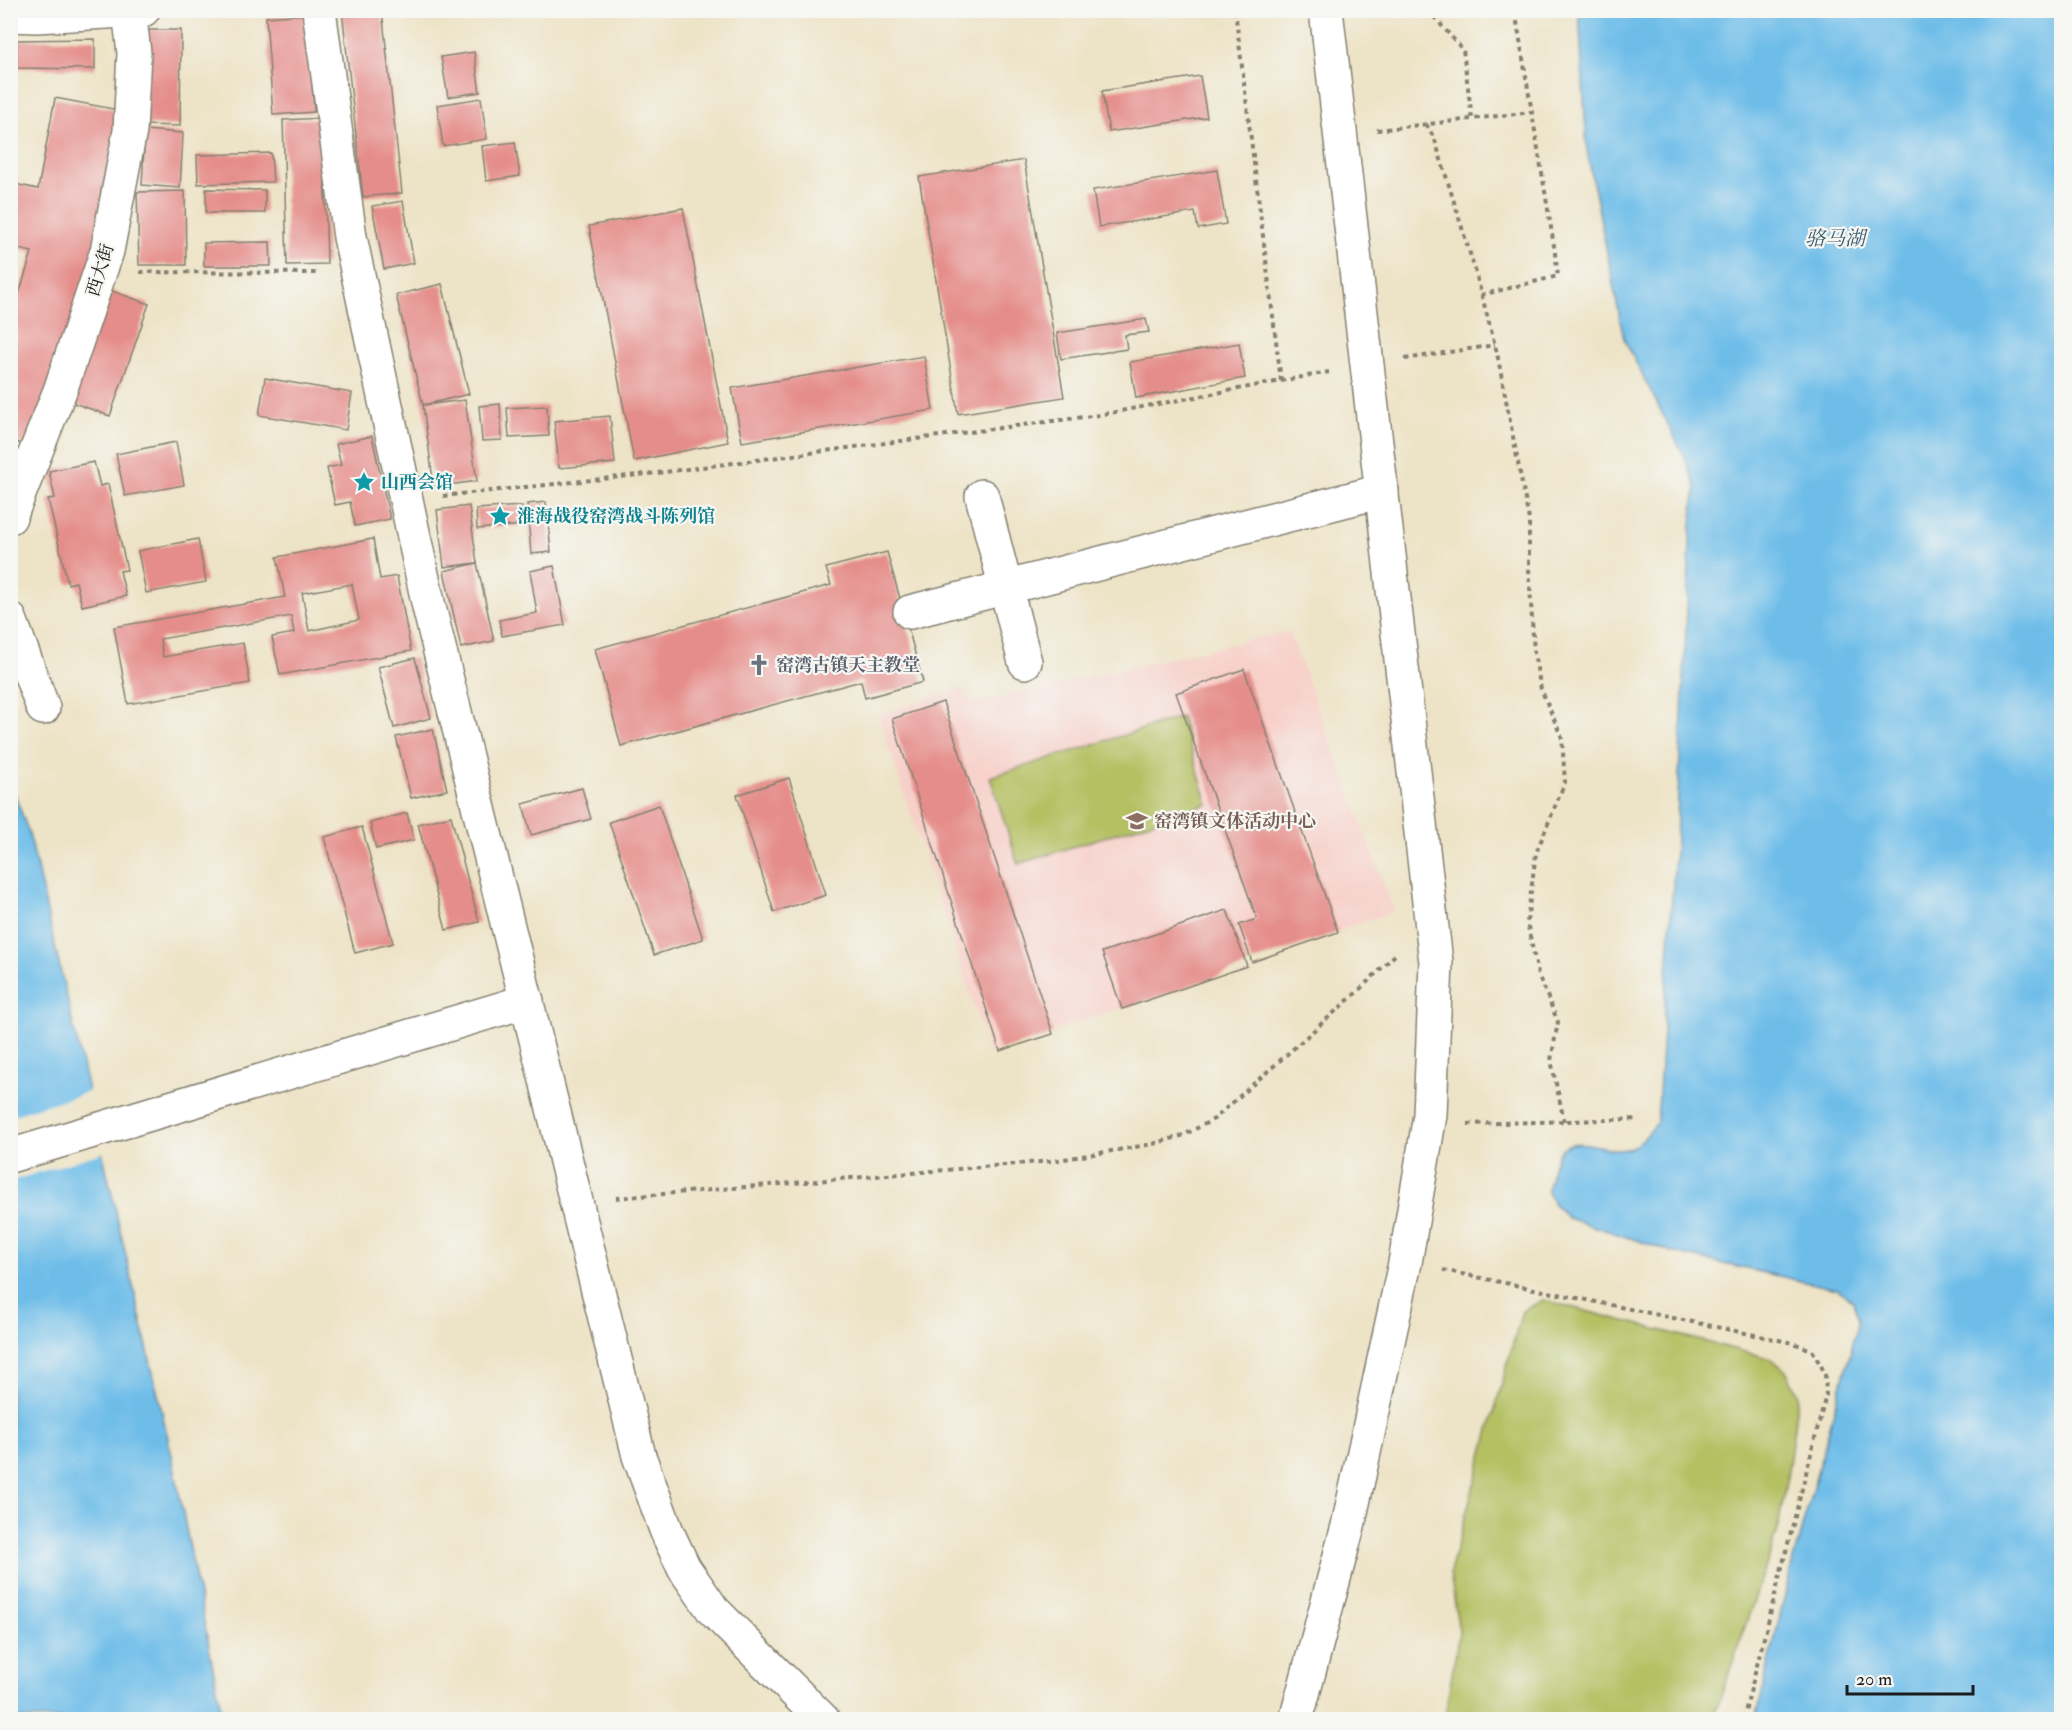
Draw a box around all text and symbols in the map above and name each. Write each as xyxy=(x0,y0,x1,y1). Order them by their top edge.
water label: 骆马湖 xyxy=(1805,226,1868,251)
street label: 西大街 xyxy=(82,241,119,299)
place icon: 山西会馆 xyxy=(352,470,376,494)
place label: 山西会馆 xyxy=(381,471,453,494)
place icon: 淮海战役窑湾战斗陈列馆 xyxy=(488,504,512,528)
place label: 淮海战役窑湾战斗陈列馆 xyxy=(517,505,715,528)
church icon: 窑湾古镇天主教堂 xyxy=(747,653,771,677)
place label: 窑湾古镇天主教堂 xyxy=(776,654,920,677)
school or university icon: 窑湾镇文体活动中心 xyxy=(1125,809,1149,833)
place label: 窑湾镇文体活动中心 xyxy=(1154,810,1316,833)
scale bar xyxy=(1847,1658,1973,1696)
text: 20 m xyxy=(1856,1668,1892,1691)

